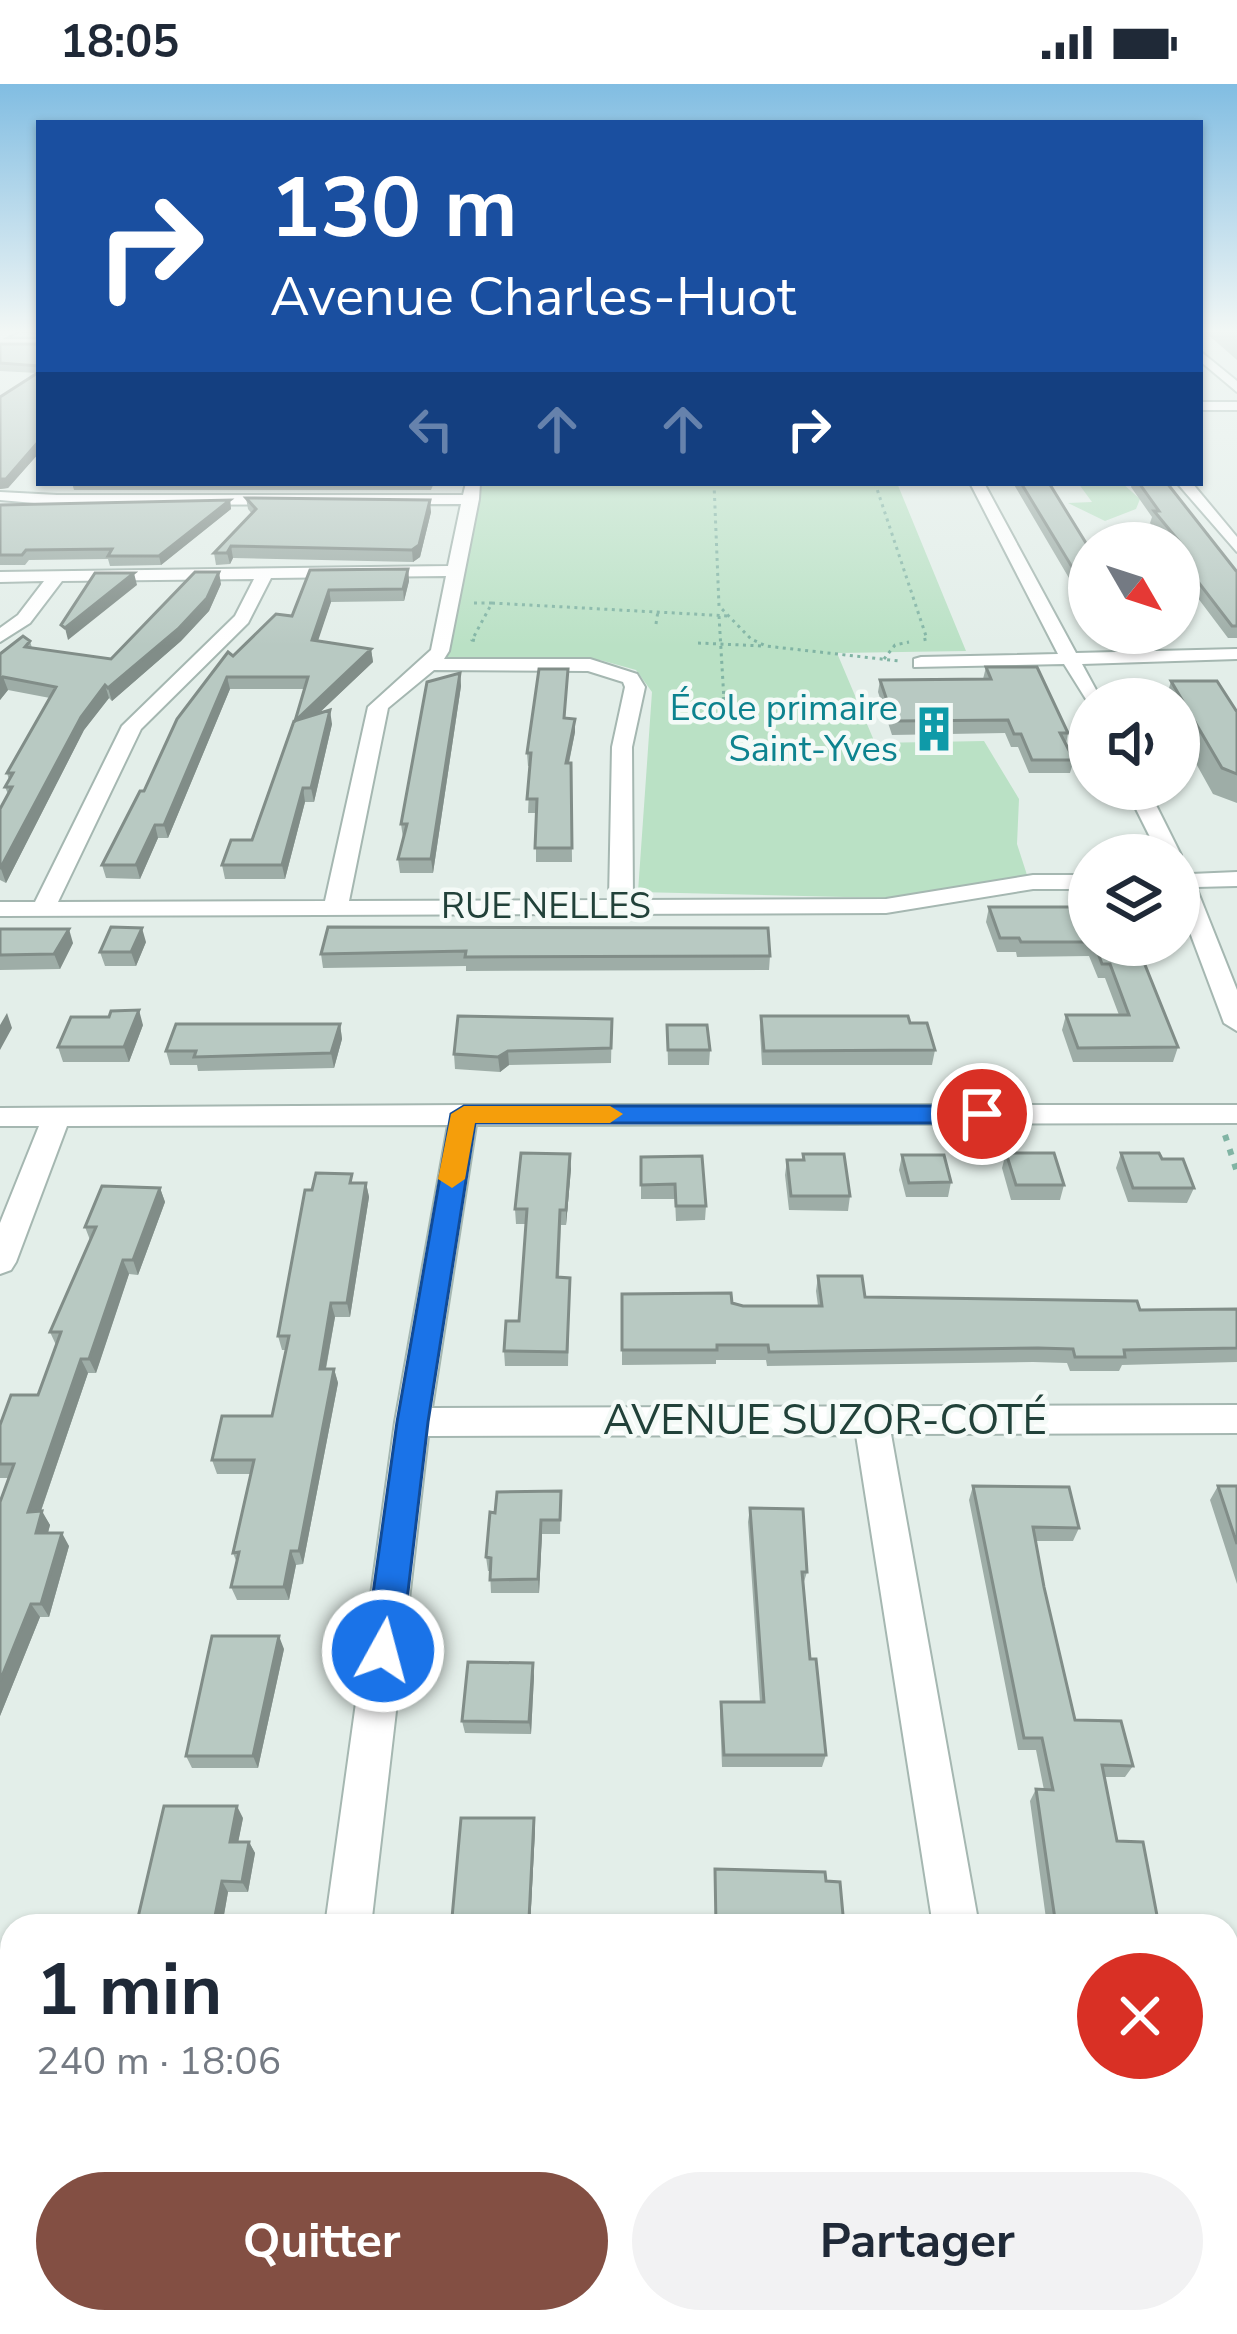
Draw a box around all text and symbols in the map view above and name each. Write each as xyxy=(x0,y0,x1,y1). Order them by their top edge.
text: 18:05 xyxy=(60,12,179,73)
text: 130 m xyxy=(270,151,518,266)
icon: right xyxy=(72,168,228,324)
text: Avenue Charles-Huot xyxy=(270,260,796,334)
icon: left xyxy=(398,396,464,462)
icon: ahead xyxy=(524,396,590,462)
icon: ahead xyxy=(650,396,716,462)
icon: right xyxy=(776,396,842,462)
north arrow xyxy=(1068,522,1200,654)
map controls xyxy=(1068,522,1200,966)
button: sound xyxy=(1068,678,1200,810)
place label: École primaire Saint-Yves xyxy=(670,684,898,774)
building icon: École primaire Saint-Yves xyxy=(909,704,959,754)
button: layers xyxy=(1068,834,1200,966)
street label: RUE NELLES xyxy=(441,882,651,931)
pin xyxy=(931,1063,1033,1165)
icon: arrive xyxy=(949,1081,1015,1147)
street label: AVENUE SUZOR-COTÉ xyxy=(603,1392,1047,1449)
position arrow xyxy=(320,1588,446,1714)
text: 1 min xyxy=(36,1941,222,2039)
button: close xyxy=(1077,1953,1203,2079)
text: 240 m · 18:06 xyxy=(36,2035,281,2088)
button: Quitter xyxy=(36,2172,608,2310)
button: Partager xyxy=(632,2172,1203,2310)

